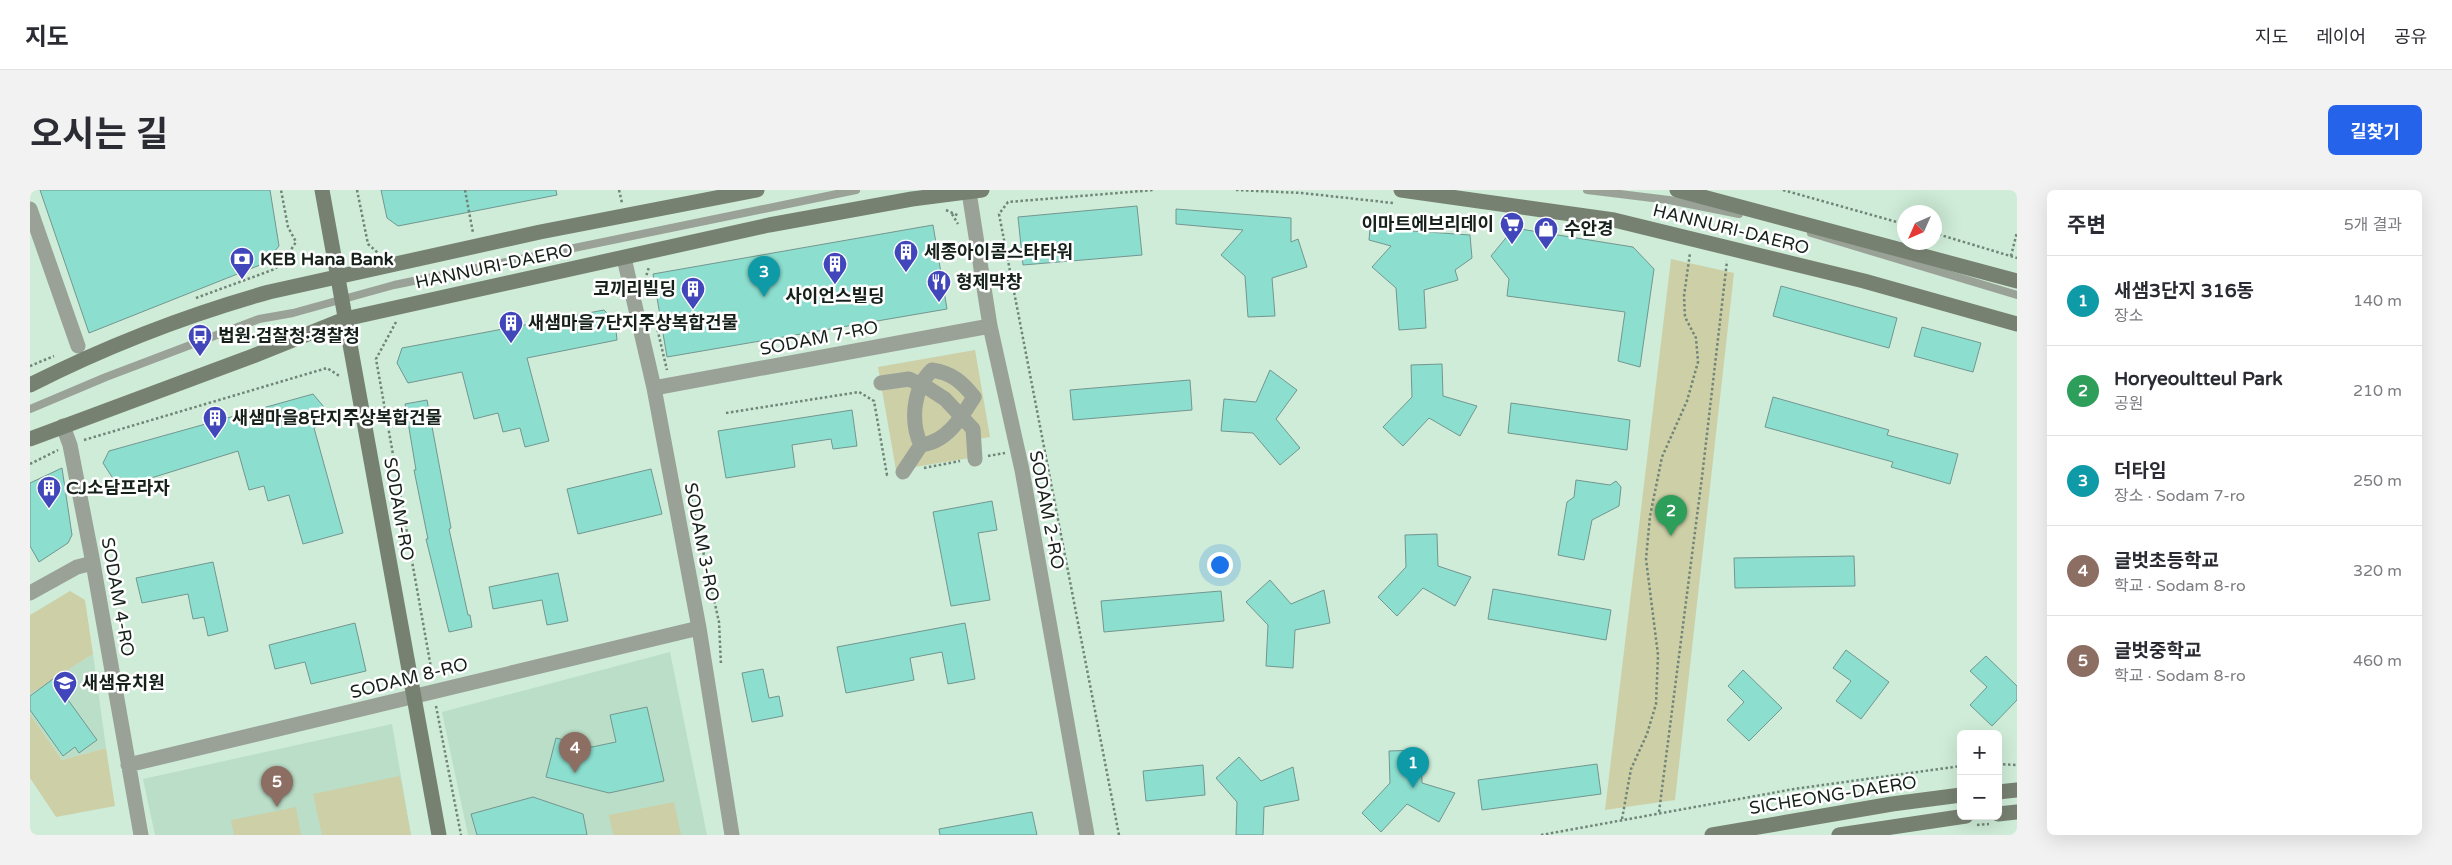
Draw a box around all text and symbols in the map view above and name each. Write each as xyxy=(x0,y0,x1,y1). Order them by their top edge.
text: 지도 xyxy=(25,23,69,52)
text: 지도 xyxy=(2255,26,2288,48)
text: 레이어 xyxy=(2316,26,2366,48)
text: 공유 xyxy=(2394,26,2427,48)
button: 길찾기 xyxy=(2328,105,2422,155)
text: 오시는 길 xyxy=(30,114,168,156)
street label: HANNURI-DAERO xyxy=(1650,199,1812,259)
north arrow xyxy=(1897,205,1942,250)
supermarket icon: 이마트에브리데이 xyxy=(1499,211,1525,245)
place label: 이마트에브리데이 xyxy=(1362,213,1494,235)
text: 주변 xyxy=(2067,213,2106,238)
text: 5개 결과 xyxy=(2344,215,2402,235)
shop icon: 수안경 xyxy=(1533,216,1559,250)
place label: 수안경 xyxy=(1564,218,1614,240)
street label: HANNURI-DAERO xyxy=(413,239,575,293)
building icon: 세종아이콤스타타워 xyxy=(893,239,919,273)
place label: 세종아이콤스타타워 xyxy=(924,241,1073,263)
bank icon: KEB Hana Bank xyxy=(229,246,255,280)
place label: KEB Hana Bank xyxy=(260,248,394,270)
building icon: 사이언스빌딩 xyxy=(822,251,848,285)
pin: 3 xyxy=(748,256,780,297)
restaurant icon: 형제막창 xyxy=(926,269,952,303)
place label: 형제막창 xyxy=(956,271,1023,293)
building icon: 코끼리빌딩 xyxy=(680,276,706,310)
place label: 코끼리빌딩 xyxy=(593,278,676,300)
text: 새샘3단지 316동 xyxy=(2114,280,2254,302)
place label: 사이언스빌딩 xyxy=(785,285,885,307)
text: 1 xyxy=(2078,291,2088,311)
text: 140 m xyxy=(2353,291,2402,311)
text: 장소 xyxy=(2114,306,2143,326)
building icon: 새샘마을7단지주상복합건물 xyxy=(498,310,524,344)
place label: 새샘마을7단지주상복합건물 xyxy=(528,312,738,334)
street label: SODAM 7-RO xyxy=(758,316,880,360)
bus stop icon: 법원·검찰청·경찰청 xyxy=(187,323,213,357)
place label: 법원·검찰청·경찰청 xyxy=(218,325,360,347)
text: Horyeoultteul Park xyxy=(2114,368,2283,390)
text: 2 xyxy=(2078,381,2088,401)
text: 210 m xyxy=(2353,381,2402,401)
text: 공원 xyxy=(2114,394,2143,414)
building icon: 새샘마을8단지주상복합건물 xyxy=(202,405,228,439)
place label: 새샘마을8단지주상복합건물 xyxy=(232,407,442,429)
street label: SODAM 2-RO xyxy=(1025,449,1069,571)
street label: SODAM-RO xyxy=(379,456,419,562)
text: 더타임 xyxy=(2114,460,2166,482)
text: 3 xyxy=(2078,471,2088,491)
text: 250 m xyxy=(2353,471,2402,491)
building icon: CJ소담프라자 xyxy=(36,475,62,509)
place label: CJ소담프라자 xyxy=(66,477,170,499)
street label: SODAM 3-RO xyxy=(680,481,724,603)
text: 장소 · Sodam 7-ro xyxy=(2114,486,2245,506)
pin: 2 xyxy=(1655,495,1687,536)
street label: SODAM 4-RO xyxy=(97,536,139,658)
text: 글벗초등학교 xyxy=(2114,550,2219,572)
your location xyxy=(1207,552,1233,578)
text: 4 xyxy=(2078,561,2088,581)
text: 320 m xyxy=(2353,561,2402,581)
text: 학교 · Sodam 8-ro xyxy=(2114,576,2246,596)
text: 글벗중학교 xyxy=(2114,640,2201,662)
text: 5 xyxy=(2078,651,2088,671)
text: 460 m xyxy=(2353,651,2402,671)
street label: SODAM 8-RO xyxy=(348,653,470,703)
text: 학교 · Sodam 8-ro xyxy=(2114,666,2246,686)
school or university icon: 새샘유치원 xyxy=(52,670,78,704)
place label: 새샘유치원 xyxy=(82,672,165,694)
map controls xyxy=(1957,730,2002,820)
button: + xyxy=(1957,730,2002,775)
pin: 4 xyxy=(559,732,591,773)
pin: 1 xyxy=(1397,747,1429,788)
pin: 5 xyxy=(261,766,293,807)
street label: SICHEONG-DAERO xyxy=(1748,771,1918,819)
button: − xyxy=(1957,775,2002,820)

